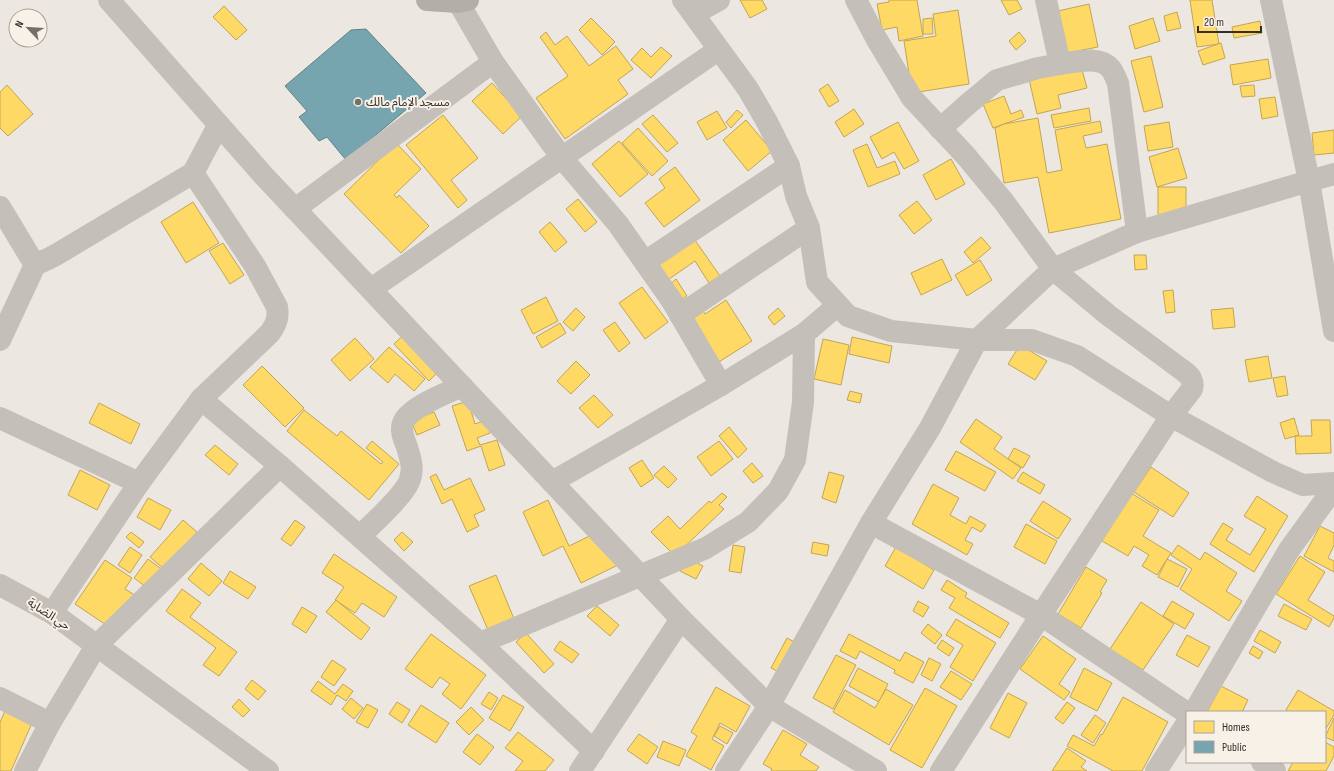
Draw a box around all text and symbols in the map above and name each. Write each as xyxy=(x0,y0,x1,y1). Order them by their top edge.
north arrow xyxy=(8,8,48,48)
scale bar xyxy=(1198,8,1261,34)
text: 20 m xyxy=(1204,15,1224,30)
text: N xyxy=(12,18,27,29)
place label: مسجد الإمام مالك xyxy=(366,95,450,111)
marker: مسجد الإمام مالك xyxy=(353,97,363,107)
street label: حي الضاية xyxy=(24,595,73,635)
legend xyxy=(1186,711,1326,763)
text: Homes xyxy=(1222,720,1250,735)
text: Public xyxy=(1222,740,1247,755)

